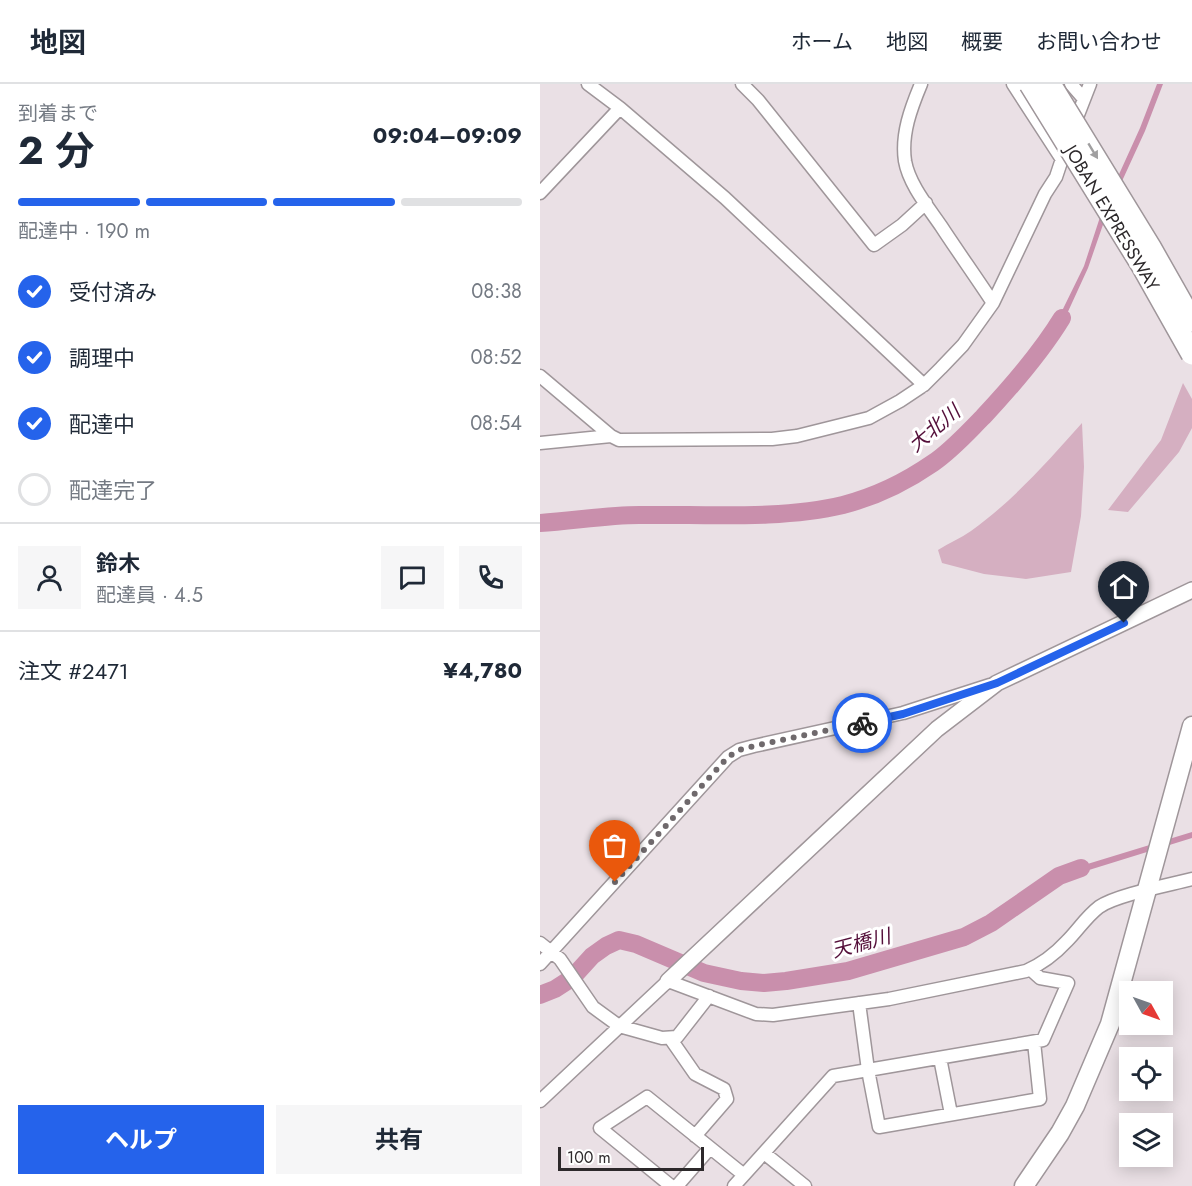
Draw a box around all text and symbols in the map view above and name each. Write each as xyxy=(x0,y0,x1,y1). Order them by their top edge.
text: 地図 xyxy=(30,22,86,63)
text: ホーム xyxy=(791,27,853,57)
text: 地図 xyxy=(886,27,928,57)
text: 概要 xyxy=(961,27,1003,57)
text: お問い合わせ xyxy=(1036,27,1162,57)
text: 到着まで xyxy=(18,99,98,128)
text: 09:04–09:09 xyxy=(373,119,522,151)
text: 2 分 xyxy=(18,122,94,179)
street label: JOBAN EXPRESSWAY xyxy=(1057,139,1166,297)
one-way arrow xyxy=(1087,143,1098,159)
text: 配達中 · 190 m xyxy=(18,217,150,246)
icon: check xyxy=(18,275,51,308)
text: 受付済み xyxy=(69,276,157,308)
text: 08:38 xyxy=(471,277,522,306)
icon: check xyxy=(18,341,51,374)
text: 調理中 xyxy=(69,342,135,374)
text: 08:52 xyxy=(470,343,522,372)
water label: 大北川 xyxy=(902,397,968,459)
icon: check xyxy=(18,407,51,440)
text: 配達中 xyxy=(69,408,135,440)
text: 08:54 xyxy=(470,409,522,438)
text: 配達完了 xyxy=(69,474,157,506)
button: person xyxy=(18,546,81,609)
button: chat xyxy=(381,546,444,609)
button: phone xyxy=(459,546,522,609)
text: 鈴木 xyxy=(96,547,140,579)
pin xyxy=(1098,561,1149,623)
icon: home xyxy=(1107,570,1140,603)
text: 配達員 · 4.5 xyxy=(96,581,203,610)
text: ¥4,780 xyxy=(443,654,522,686)
text: 注文 #2471 xyxy=(18,655,129,687)
courier xyxy=(832,693,892,753)
icon: bike xyxy=(846,707,879,740)
pin xyxy=(589,820,640,882)
icon: bag xyxy=(598,829,631,862)
water label: 天橋川 xyxy=(828,921,896,965)
north arrow xyxy=(1119,981,1173,1035)
map controls xyxy=(1119,981,1173,1167)
button: locate xyxy=(1119,1047,1173,1101)
button: ヘルプ xyxy=(18,1105,264,1174)
button: 共有 xyxy=(276,1105,522,1174)
button: layers xyxy=(1119,1113,1173,1167)
scale bar xyxy=(558,1144,704,1172)
text: 100 m xyxy=(567,1146,611,1169)

